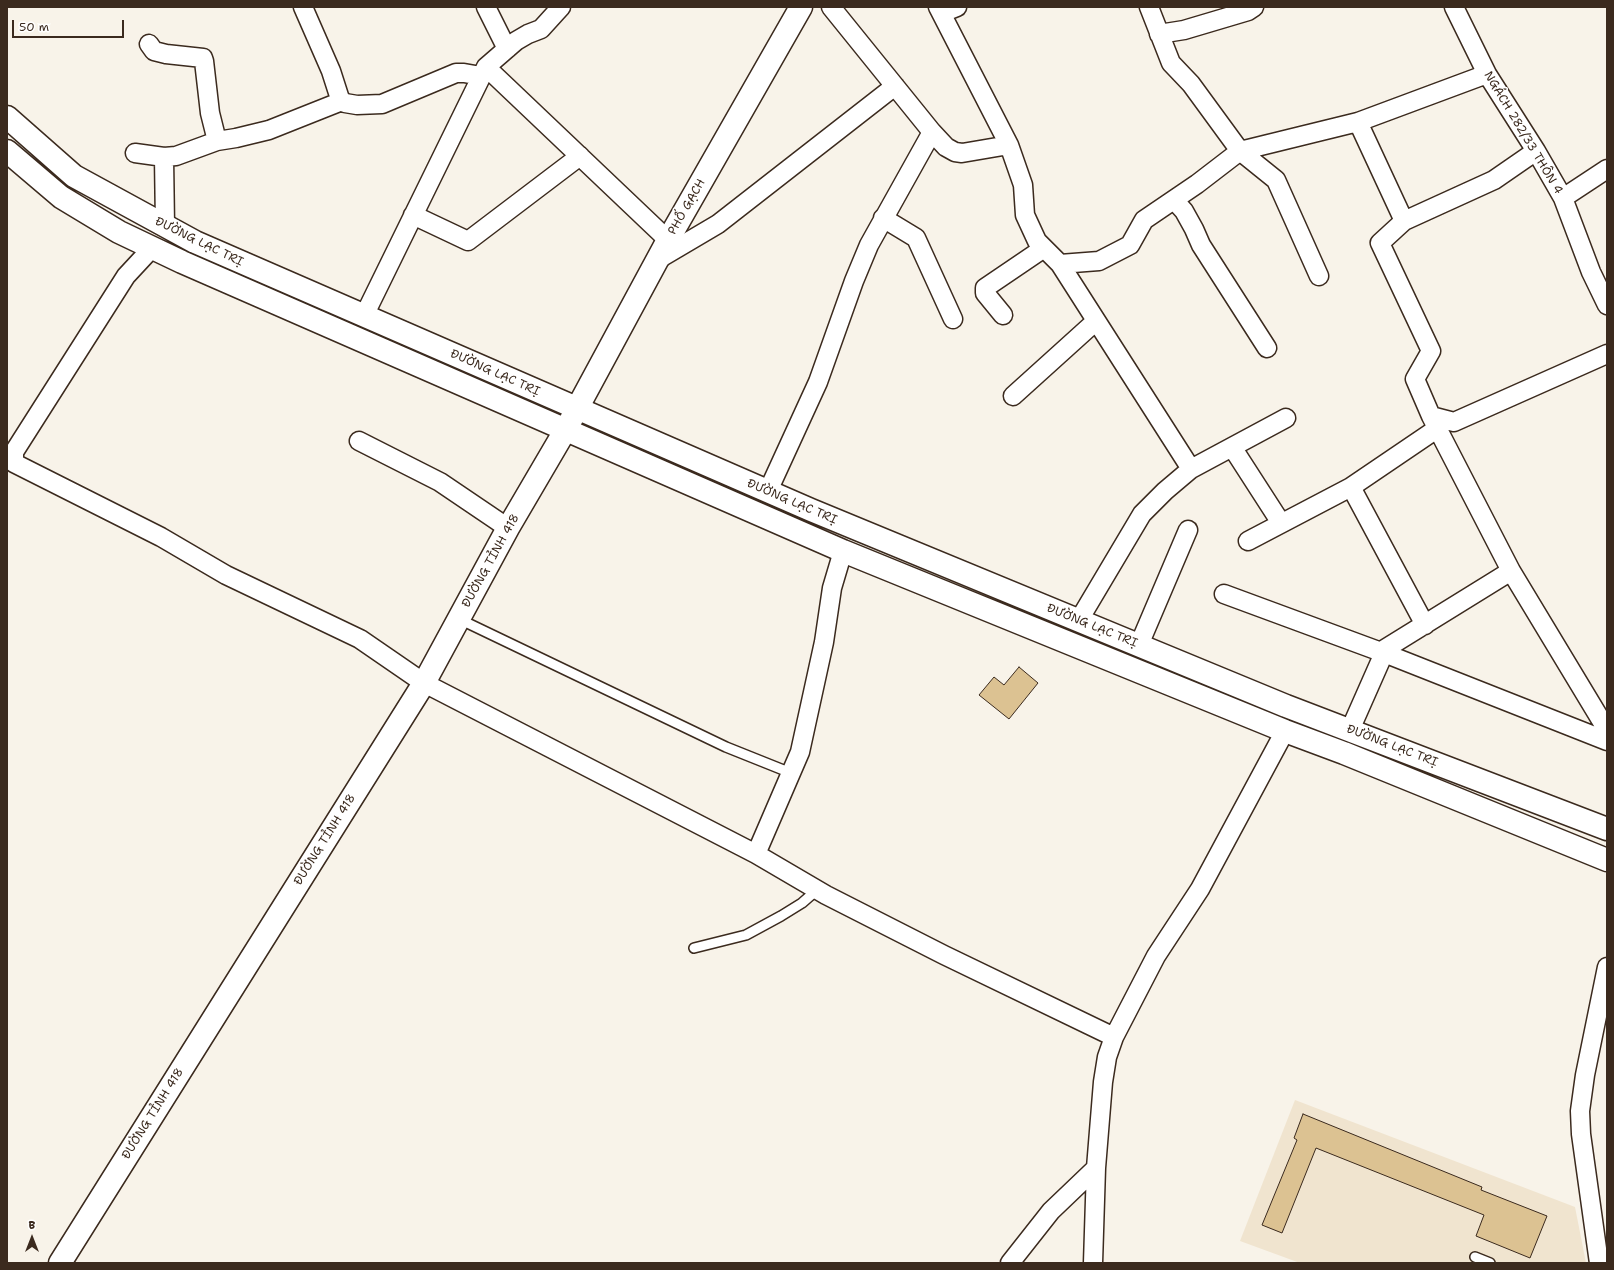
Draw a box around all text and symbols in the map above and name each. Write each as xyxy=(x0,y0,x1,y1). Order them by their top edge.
scale bar xyxy=(14,12,126,38)
text: 50 m xyxy=(19,19,49,35)
street label: NGÁCH 282/33 THÔN 4 xyxy=(1481,69,1565,197)
street label: PHỐ GẠCH xyxy=(665,177,709,237)
street label: ĐƯỜNG LẠC TRỊ xyxy=(152,214,246,270)
street label: ĐƯỜNG LẠC TRỊ xyxy=(448,347,542,399)
street label: ĐƯỜNG LẠC TRỊ xyxy=(745,477,839,527)
street label: ĐƯỜNG TỈNH 418 xyxy=(459,512,523,610)
street label: ĐƯỜNG LẠC TRỊ xyxy=(1045,601,1139,651)
street label: ĐƯỜNG LẠC TRỊ xyxy=(1344,722,1440,770)
street label: ĐƯỜNG TỈNH 418 xyxy=(291,792,359,888)
street label: ĐƯỜNG TỈNH 418 xyxy=(119,1066,187,1162)
north arrow xyxy=(12,1218,52,1258)
text: B xyxy=(29,1218,35,1233)

